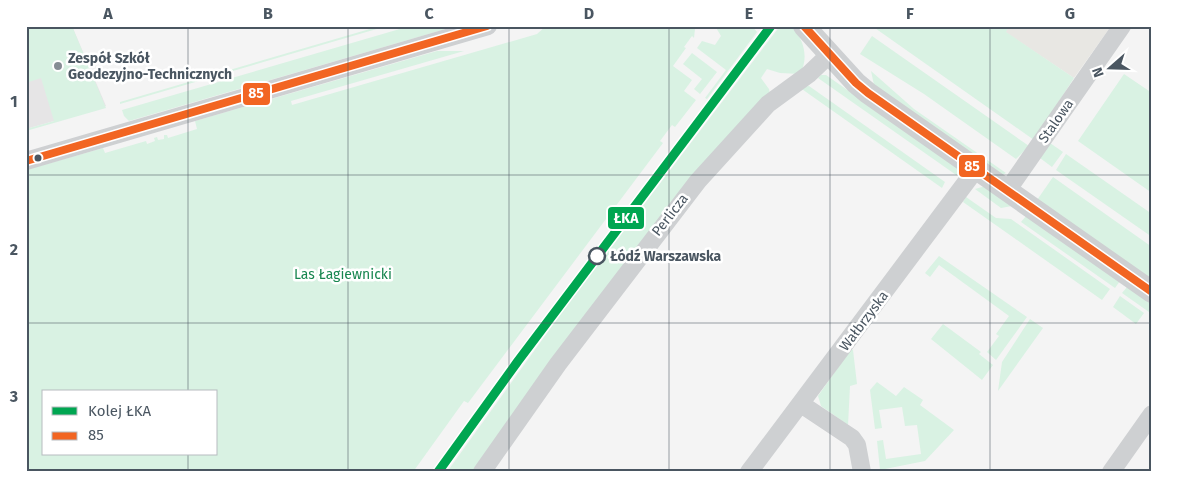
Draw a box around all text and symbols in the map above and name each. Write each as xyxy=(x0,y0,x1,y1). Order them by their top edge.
text: A xyxy=(102,4,113,23)
text: B xyxy=(263,4,273,23)
text: C xyxy=(424,4,434,23)
text: D xyxy=(584,4,594,23)
text: E xyxy=(745,4,753,23)
text: F xyxy=(906,4,914,23)
text: G xyxy=(1065,4,1075,23)
north arrow xyxy=(1086,42,1136,92)
place label: Zespół Szkół Geodezyjno-Technicznych xyxy=(68,50,232,83)
marker: Zespół Szkół Geodezyjno-Technicznych xyxy=(52,60,64,72)
text: N xyxy=(1089,65,1108,80)
line badge: 85 xyxy=(242,82,271,106)
text: 85 xyxy=(248,85,264,102)
text: 1 xyxy=(10,92,18,111)
street label: Stalowa xyxy=(1035,96,1077,146)
unlabelled marker xyxy=(33,153,43,163)
line badge: 85 xyxy=(958,154,986,178)
text: 85 xyxy=(964,158,980,175)
street label: Perlicza xyxy=(648,190,692,240)
line badge: ŁKA xyxy=(607,206,645,230)
text: ŁKA xyxy=(614,210,639,227)
text: 2 xyxy=(10,240,18,259)
marker: Łódź Warszawska xyxy=(588,247,606,265)
place label: Łódź Warszawska xyxy=(610,248,722,265)
park label: Las Łagiewnicki xyxy=(294,266,392,283)
street label: Wałbrzyska xyxy=(836,288,892,354)
text: 3 xyxy=(9,387,18,406)
legend xyxy=(42,390,218,456)
text: Kolej ŁKA xyxy=(88,402,152,420)
text: 85 xyxy=(88,426,104,444)

